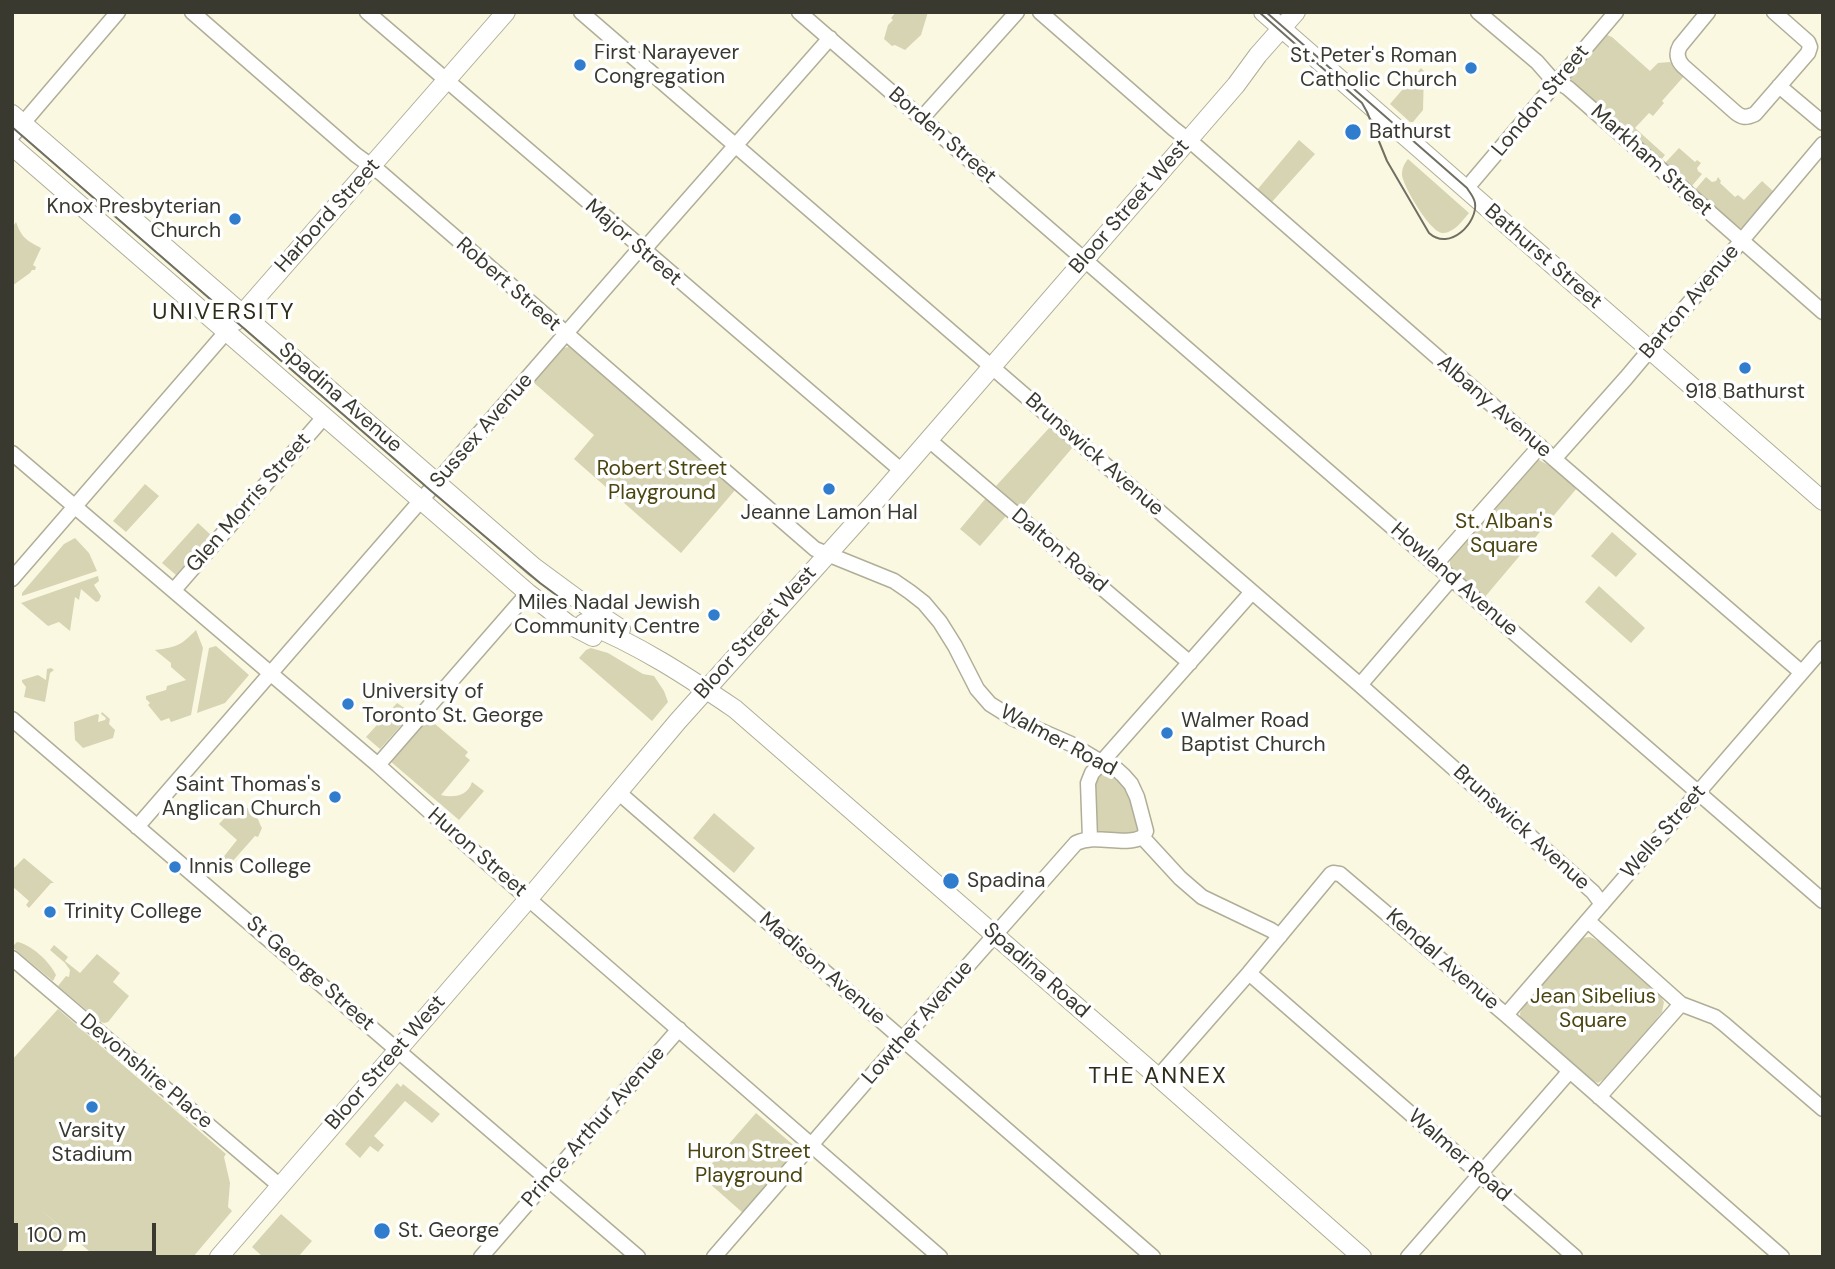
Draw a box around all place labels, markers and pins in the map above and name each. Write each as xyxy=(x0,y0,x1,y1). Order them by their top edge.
place label: First Narayever Congregation xyxy=(594,40,739,90)
place label: St. Peter's Roman Catholic Church xyxy=(1290,43,1457,93)
marker: First Narayever Congregation xyxy=(572,57,588,73)
marker: St. Peter's Roman Catholic Church xyxy=(1463,60,1479,76)
place label: Bathurst xyxy=(1369,119,1451,145)
marker: Bathurst xyxy=(1343,122,1363,142)
place label: Knox Presbyterian Church xyxy=(47,194,221,244)
marker: Knox Presbyterian Church xyxy=(227,211,243,227)
marker: 918 Bathurst xyxy=(1737,360,1753,376)
place label: 918 Bathurst xyxy=(1685,379,1805,405)
marker: Jeanne Lamon Hal xyxy=(821,481,837,497)
place label: Jeanne Lamon Hal xyxy=(740,500,918,526)
place label: Miles Nadal Jewish Community Centre xyxy=(514,590,700,640)
marker: Miles Nadal Jewish Community Centre xyxy=(706,607,722,623)
place label: University of Toronto St. George xyxy=(362,679,543,729)
marker: University of Toronto St. George xyxy=(340,696,356,712)
place label: Walmer Road Baptist Church xyxy=(1181,708,1326,758)
marker: Walmer Road Baptist Church xyxy=(1159,725,1175,741)
place label: Saint Thomas's Anglican Church xyxy=(162,772,321,822)
marker: Saint Thomas's Anglican Church xyxy=(327,789,343,805)
place label: Innis College xyxy=(189,854,311,880)
marker: Innis College xyxy=(167,859,183,875)
place label: Spadina xyxy=(967,868,1045,894)
marker: Spadina xyxy=(941,871,961,891)
place label: Trinity College xyxy=(64,899,202,925)
marker: Trinity College xyxy=(42,904,58,920)
marker: Varsity Stadium xyxy=(84,1099,100,1115)
place label: Varsity Stadium xyxy=(52,1118,132,1168)
place label: St. George xyxy=(398,1218,499,1244)
marker: St. George xyxy=(372,1221,392,1241)

